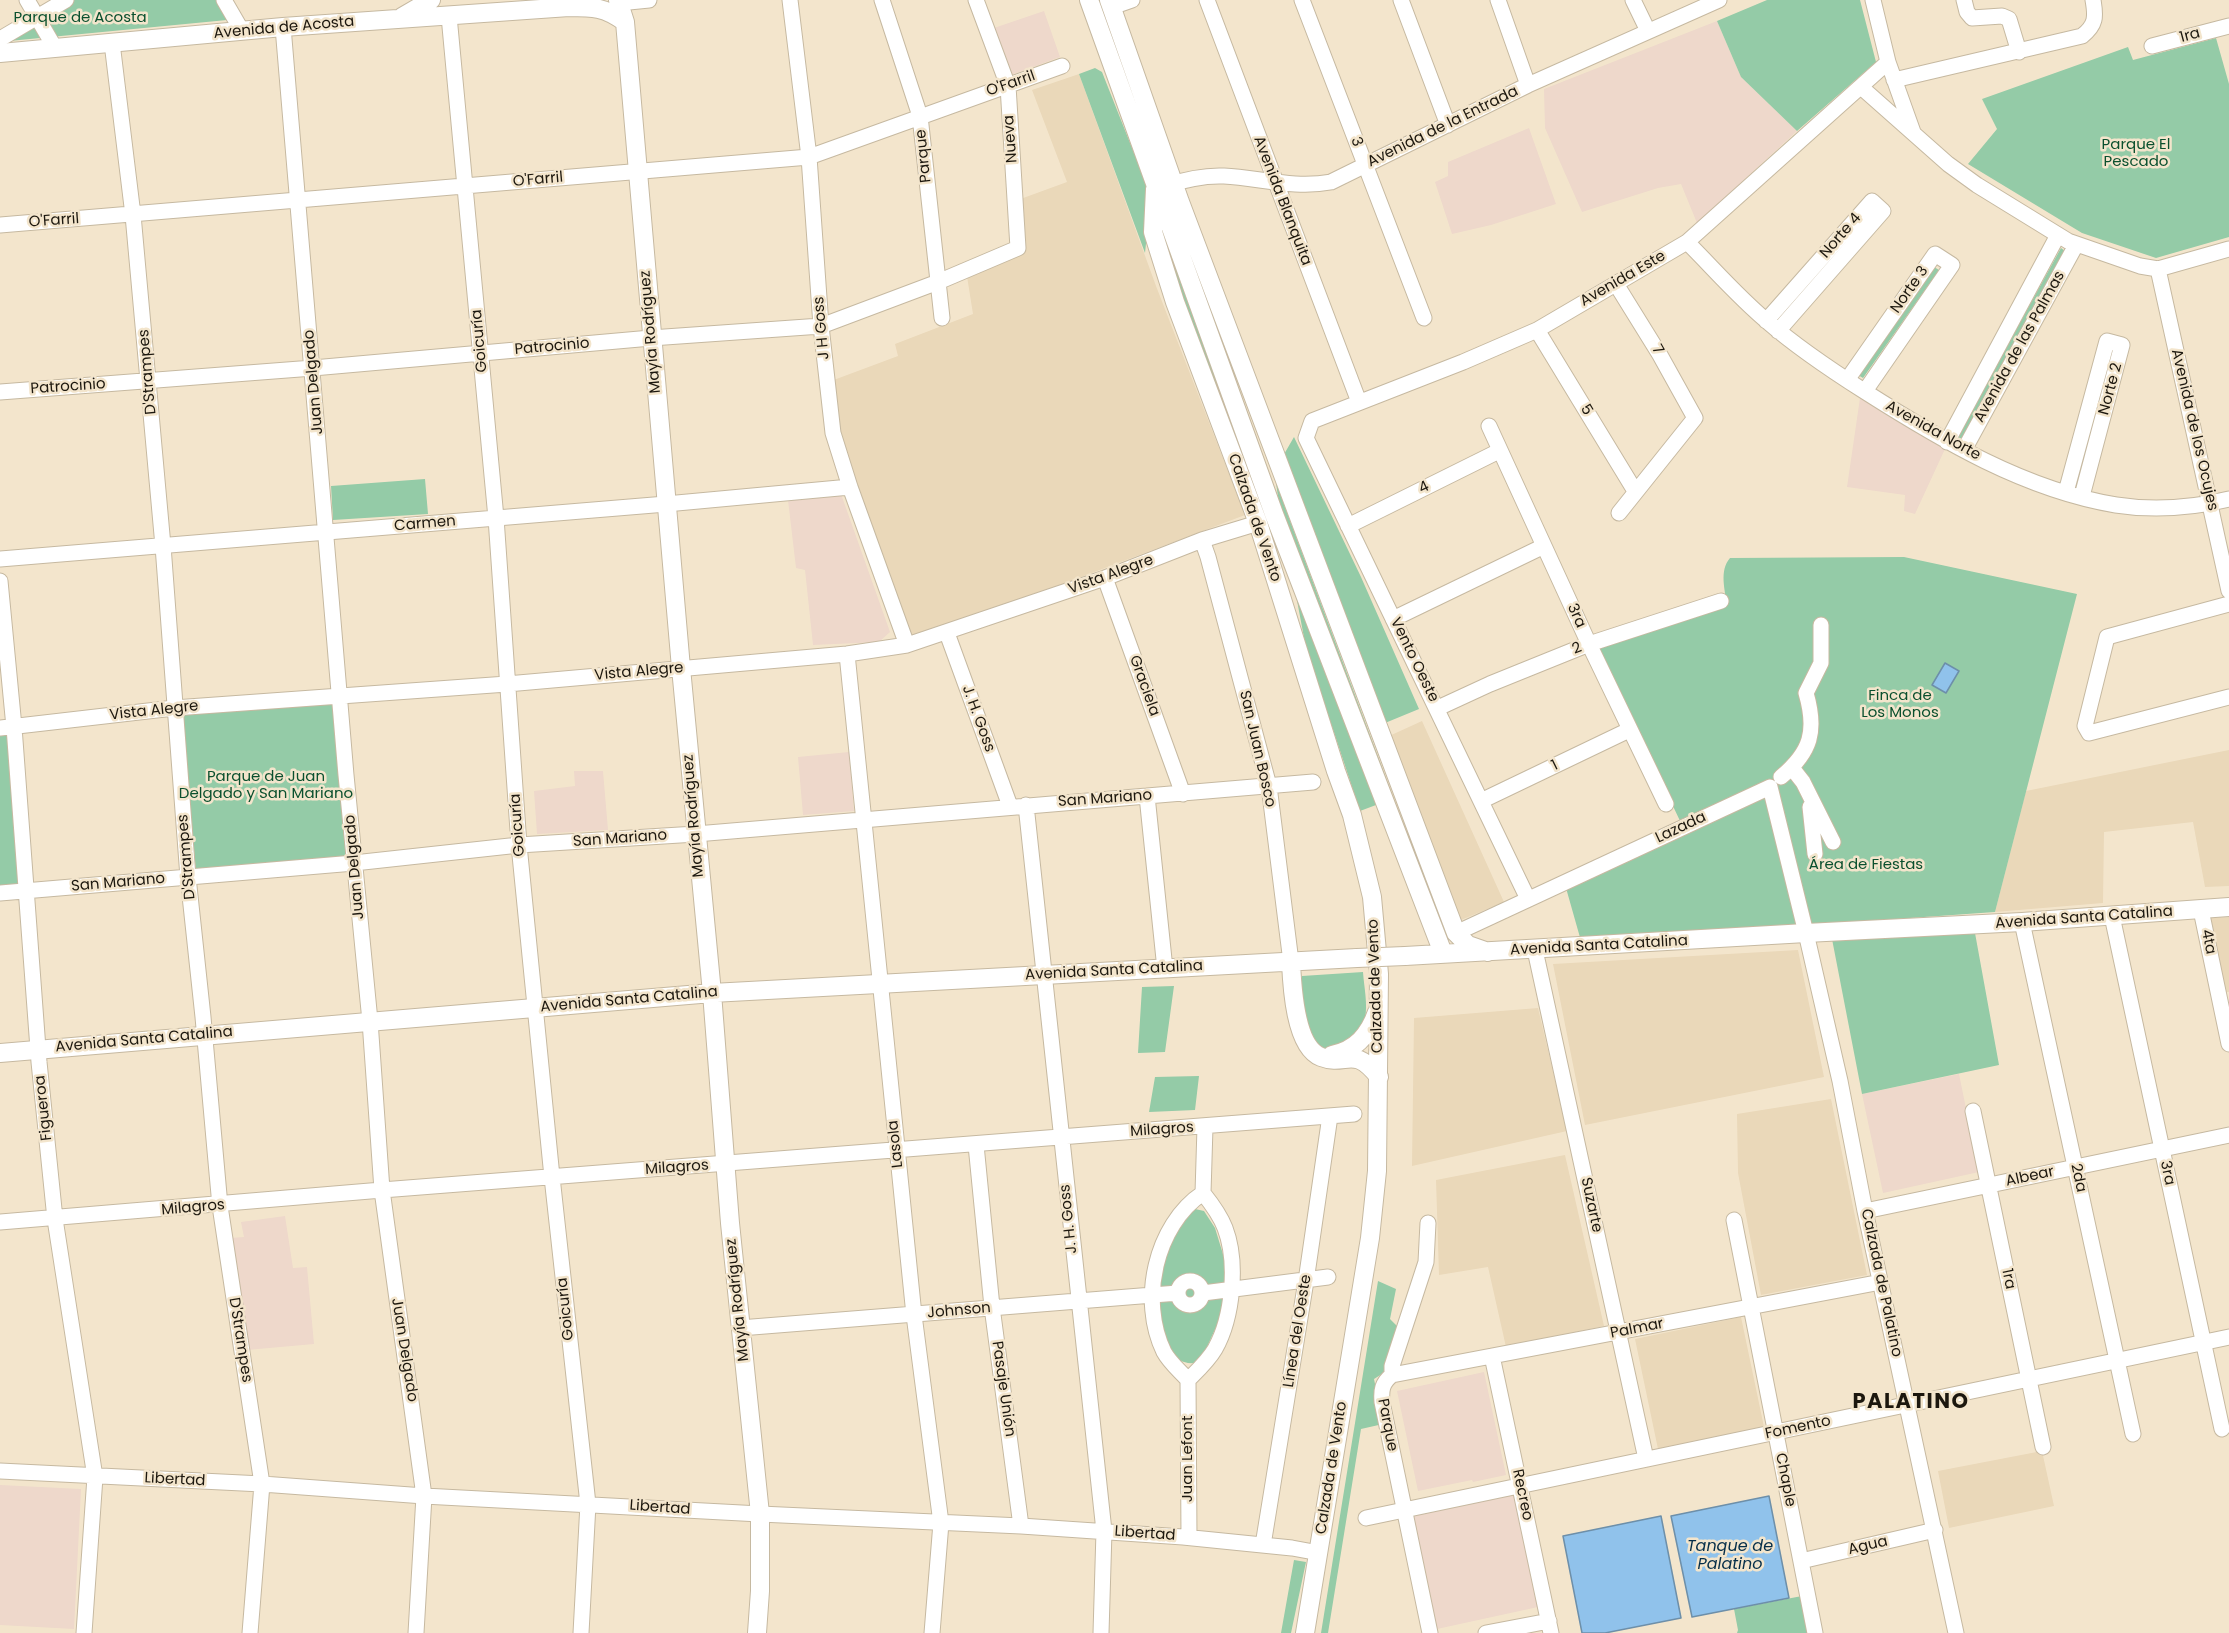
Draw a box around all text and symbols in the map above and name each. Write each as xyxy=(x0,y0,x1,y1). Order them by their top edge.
park label: Parque de Acosta xyxy=(13,9,147,27)
street label: Avenida de Acosta xyxy=(213,13,355,43)
street label: 1ra xyxy=(2178,25,2202,47)
street label: O'Farril xyxy=(984,67,1038,101)
street label: Avenida de la Entrada xyxy=(1365,83,1521,171)
street label: Nueva xyxy=(1000,114,1022,164)
street label: Parque xyxy=(912,128,936,184)
street label: Avenida Blanquita xyxy=(1249,134,1315,268)
street label: 3 xyxy=(1346,135,1366,149)
park label: Parque El Pescado xyxy=(2102,136,2170,171)
street label: O'Farril xyxy=(512,169,564,191)
street label: O'Farril xyxy=(28,210,80,232)
street label: Norte 4 xyxy=(1817,210,1865,262)
street label: Avenida Este xyxy=(1577,247,1669,311)
street label: Norte 3 xyxy=(1887,263,1933,317)
street label: Avenida de las Palmas xyxy=(1971,268,2069,426)
street label: Mayía Rodríguez xyxy=(637,270,665,394)
street label: J H Goss xyxy=(810,296,834,360)
street label: Goicuría xyxy=(468,309,492,373)
street label: D'Strampes xyxy=(135,329,161,415)
street label: Juan Delgado xyxy=(300,329,328,435)
street label: Patrocinio xyxy=(514,335,590,359)
street label: 7 xyxy=(1647,342,1667,358)
street label: Avenida de los Ocujes xyxy=(2167,347,2221,513)
street label: Norte 2 xyxy=(2095,361,2127,417)
street label: Patrocinio xyxy=(30,375,106,399)
street label: Avenida Norte xyxy=(1882,397,1984,465)
street label: 5 xyxy=(1576,401,1596,419)
street label: Calzada de Vento xyxy=(1224,452,1284,584)
street label: 4 xyxy=(1416,478,1432,498)
street label: Carmen xyxy=(394,512,456,536)
street label: Vista Alegre xyxy=(1066,551,1156,599)
street label: 3ra xyxy=(1563,601,1589,631)
street label: Vento Oeste xyxy=(1386,615,1442,705)
street label: 2 xyxy=(1570,639,1584,659)
street label: Graciela xyxy=(1125,653,1163,719)
street label: Vista Alegre xyxy=(594,659,684,685)
street label: J. H. Goss xyxy=(958,683,998,755)
park label: Finca de Los Monos xyxy=(1861,687,1939,722)
street label: San Juan Bosco xyxy=(1235,689,1279,809)
street label: Vista Alegre xyxy=(109,697,199,725)
street label: Mayía Rodríguez xyxy=(680,754,708,878)
street label: 1 xyxy=(1549,757,1561,775)
park label: Parque de Juan Delgado y San Mariano xyxy=(179,768,353,803)
street label: San Mariano xyxy=(1057,787,1153,811)
street label: Goicuría xyxy=(507,793,529,857)
street label: Lazada xyxy=(1653,808,1709,848)
street label: D'Strampes xyxy=(174,814,200,900)
street label: Juan Delgado xyxy=(341,814,369,920)
street label: San Mariano xyxy=(572,827,668,851)
park label: Área de Fiestas xyxy=(1809,856,1923,874)
street label: San Mariano xyxy=(70,870,166,896)
street label: Avenida Santa Catalina xyxy=(1995,903,2173,933)
street label: Calzada de Vento xyxy=(1365,919,1387,1053)
street label: 4ta xyxy=(2197,928,2219,956)
street label: Avenida Santa Catalina xyxy=(1510,932,1688,960)
street label: Avenida Santa Catalina xyxy=(1025,957,1203,985)
street label: Avenida Santa Catalina xyxy=(540,983,718,1017)
street label: Avenida Santa Catalina xyxy=(55,1023,233,1057)
street label: Figueroa xyxy=(32,1074,56,1142)
street label: Lasola xyxy=(885,1119,907,1169)
street label: Milagros xyxy=(1130,1119,1194,1141)
street label: Milagros xyxy=(645,1157,709,1179)
street label: 3ra xyxy=(2156,1159,2178,1187)
street label: 2da xyxy=(2066,1162,2090,1194)
street label: Albear xyxy=(2004,1163,2056,1191)
street label: Suzarte xyxy=(1576,1176,1606,1234)
street label: J. H. Goss xyxy=(1056,1183,1082,1255)
street label: Milagros xyxy=(161,1196,225,1220)
street label: Calzada de Palatino xyxy=(1856,1207,1906,1359)
street label: Mayía Rodríguez xyxy=(723,1238,753,1362)
street label: 1ra xyxy=(1997,1267,2019,1291)
street label: Línea del Oeste xyxy=(1280,1273,1316,1389)
street label: Goicuría xyxy=(554,1277,578,1341)
street label: D'Strampes xyxy=(224,1296,256,1384)
street label: Juan Delgado xyxy=(387,1297,421,1403)
street label: Johnson xyxy=(926,1299,992,1323)
street label: Palmar xyxy=(1609,1315,1665,1343)
street label: Pasaje Unión xyxy=(987,1340,1019,1438)
district label: PALATINO xyxy=(1853,1390,1969,1416)
street label: Parque xyxy=(1373,1397,1401,1453)
street label: Calzada de Vento xyxy=(1313,1400,1351,1536)
street label: Fomento xyxy=(1764,1412,1832,1444)
street label: Juan Lefont xyxy=(1179,1416,1197,1502)
street label: Chaple xyxy=(1771,1452,1799,1508)
street label: Recreo xyxy=(1508,1468,1536,1522)
street label: Libertad xyxy=(144,1469,206,1491)
street label: Libertad xyxy=(629,1497,691,1519)
street label: Libertad xyxy=(1114,1523,1176,1545)
street label: Agua xyxy=(1846,1533,1890,1559)
water label: Tanque de Palatino xyxy=(1687,1537,1773,1575)

